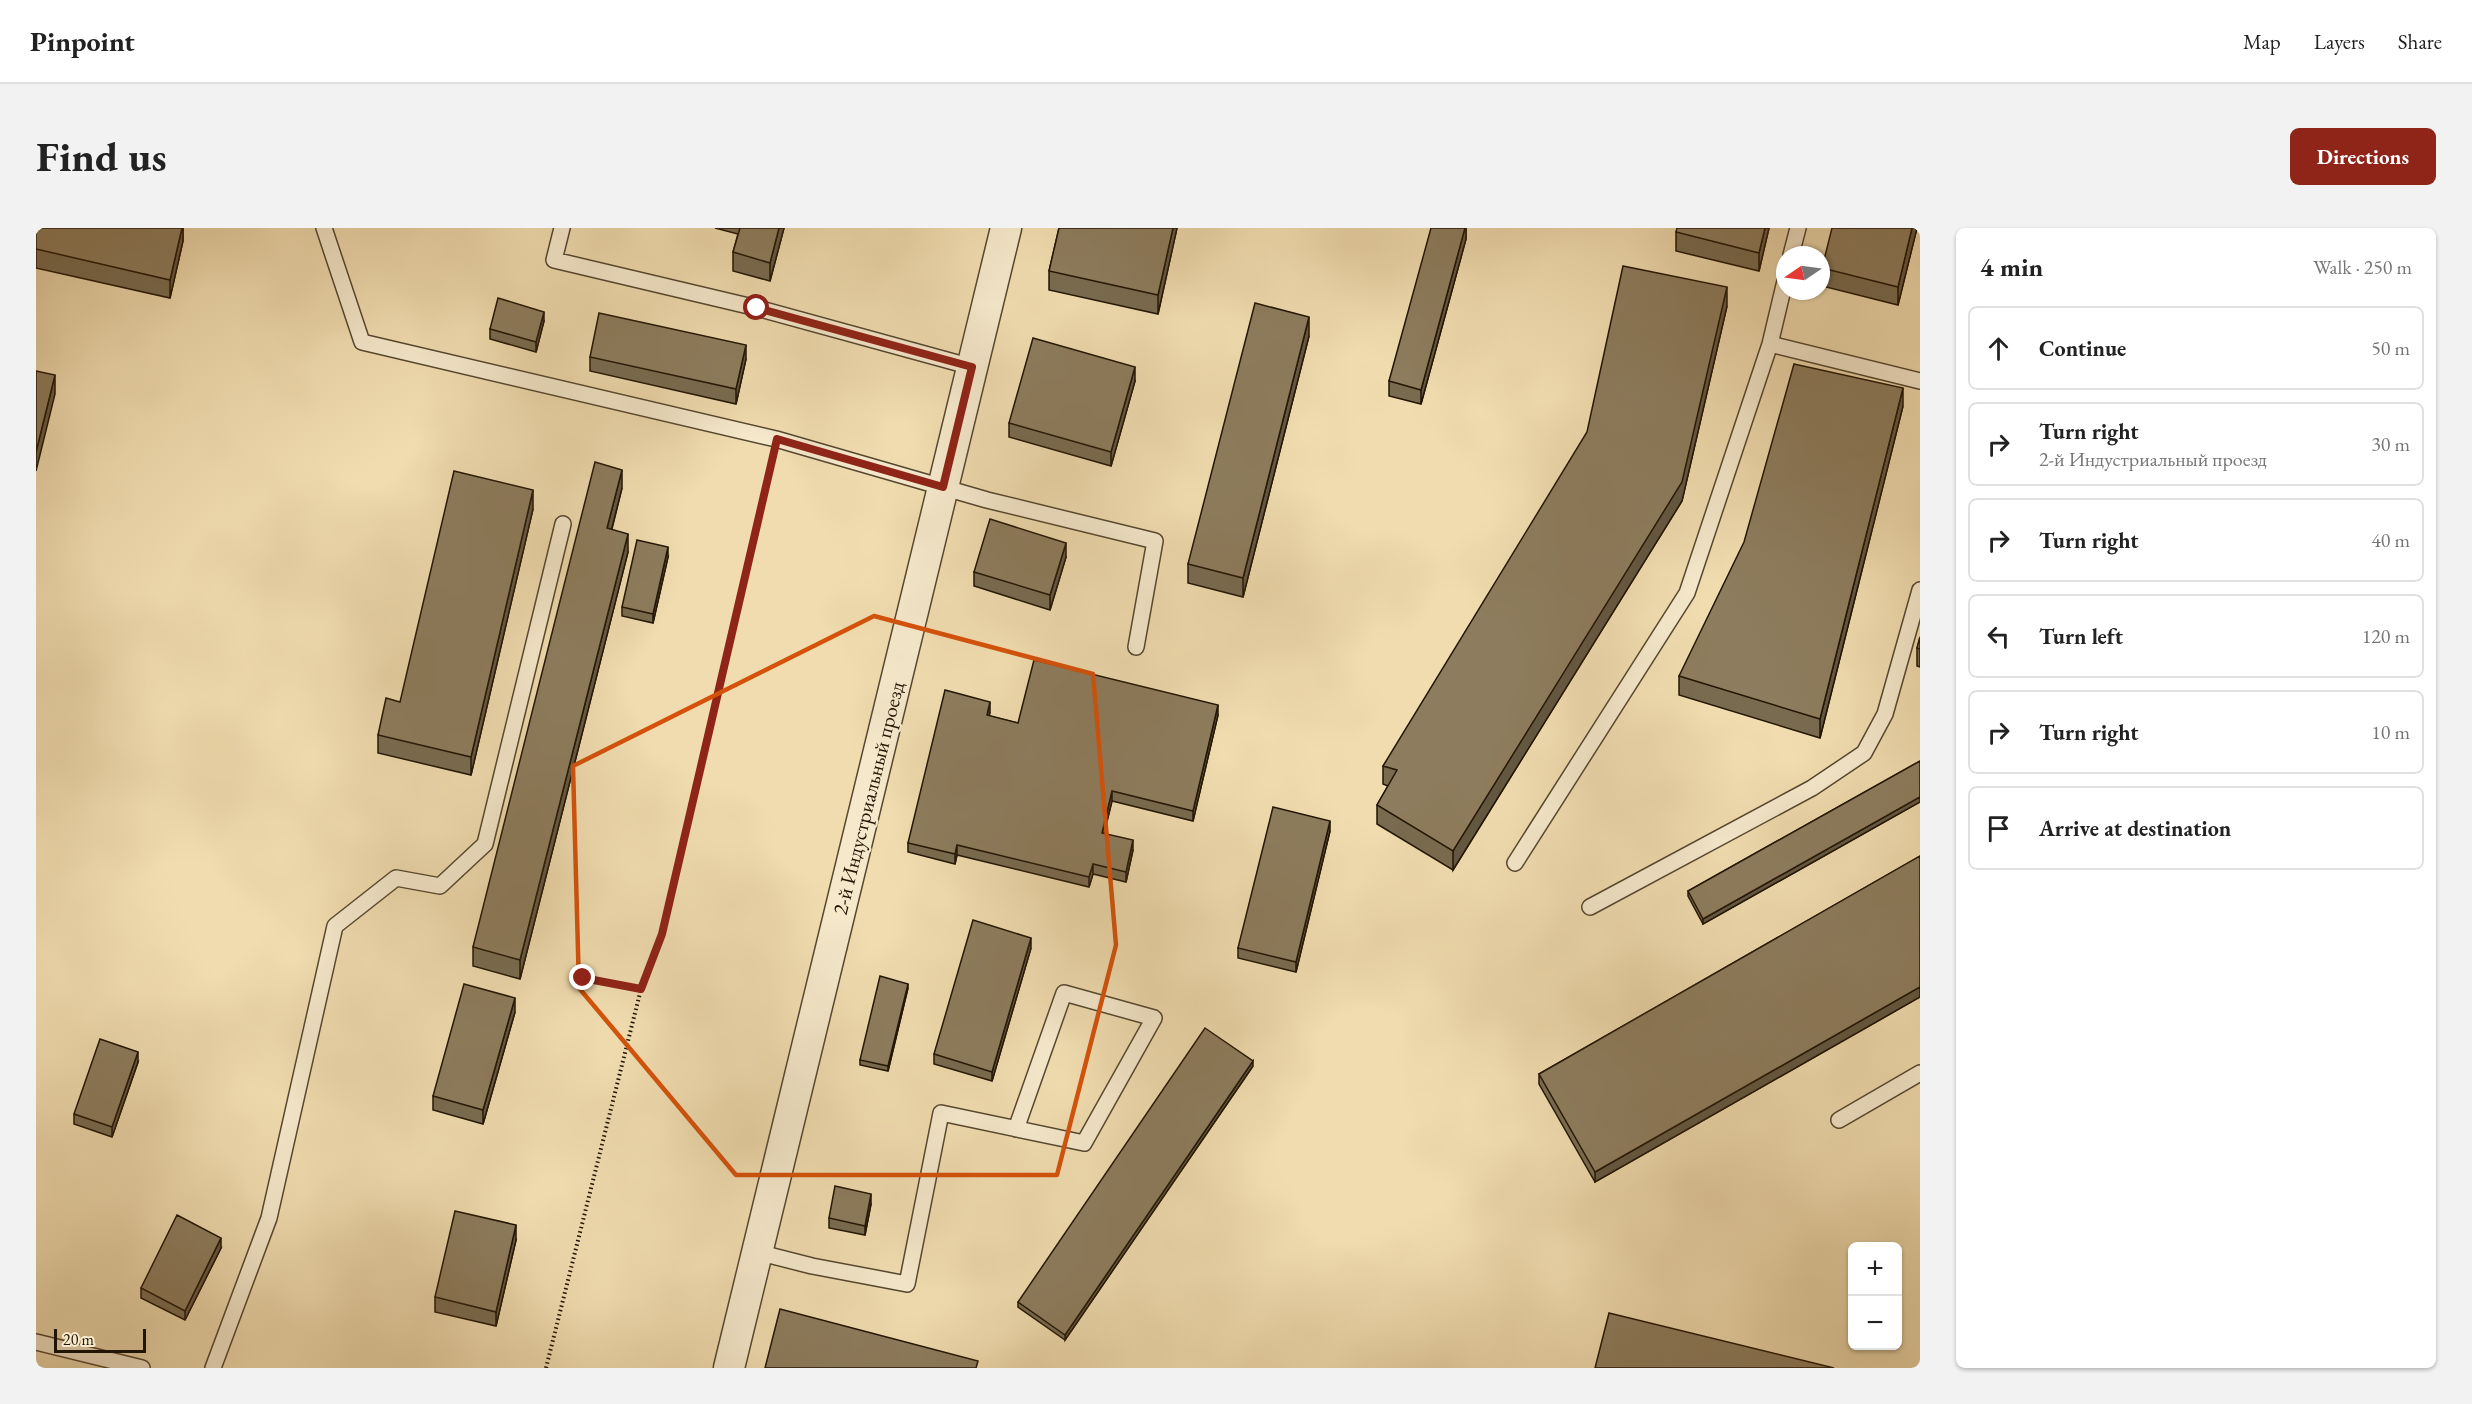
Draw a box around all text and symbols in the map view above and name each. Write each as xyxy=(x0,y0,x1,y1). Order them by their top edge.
text: Pinpoint xyxy=(30,23,135,59)
text: Map xyxy=(2243,28,2281,55)
text: Layers xyxy=(2314,28,2365,55)
text: Share xyxy=(2398,28,2442,55)
button: Directions xyxy=(2290,128,2436,185)
text: Find us xyxy=(36,129,167,184)
north arrow xyxy=(1776,246,1830,300)
text: 4 min xyxy=(1980,250,2043,284)
text: Walk · 250 m xyxy=(2313,254,2412,280)
route start xyxy=(743,294,769,320)
icon: ahead xyxy=(1982,332,2015,365)
text: Continue xyxy=(2039,334,2126,363)
text: 50 m xyxy=(2371,335,2410,361)
text: Turn right xyxy=(2039,417,2138,446)
icon: right xyxy=(1982,428,2015,461)
text: 30 m xyxy=(2371,431,2410,457)
text: 2-й Индустриальный проезд xyxy=(2039,446,2267,472)
icon: right xyxy=(1982,524,2015,557)
text: Turn right xyxy=(2039,526,2138,555)
text: 40 m xyxy=(2371,527,2410,553)
icon: left xyxy=(1982,620,2015,653)
text: Turn left xyxy=(2039,622,2123,651)
text: 120 m xyxy=(2362,623,2410,649)
street label: 2-й Индустриальный проезд xyxy=(826,678,910,917)
icon: right xyxy=(1982,716,2015,749)
text: Turn right xyxy=(2039,718,2138,747)
text: 10 m xyxy=(2371,719,2410,745)
icon: arrive xyxy=(1982,812,2015,845)
text: Arrive at destination xyxy=(2039,814,2231,843)
route end xyxy=(569,964,595,990)
map controls xyxy=(1848,1242,1902,1350)
button: + xyxy=(1848,1242,1902,1296)
button: − xyxy=(1848,1296,1902,1350)
scale bar xyxy=(54,1326,146,1354)
text: 20 m xyxy=(63,1329,94,1350)

